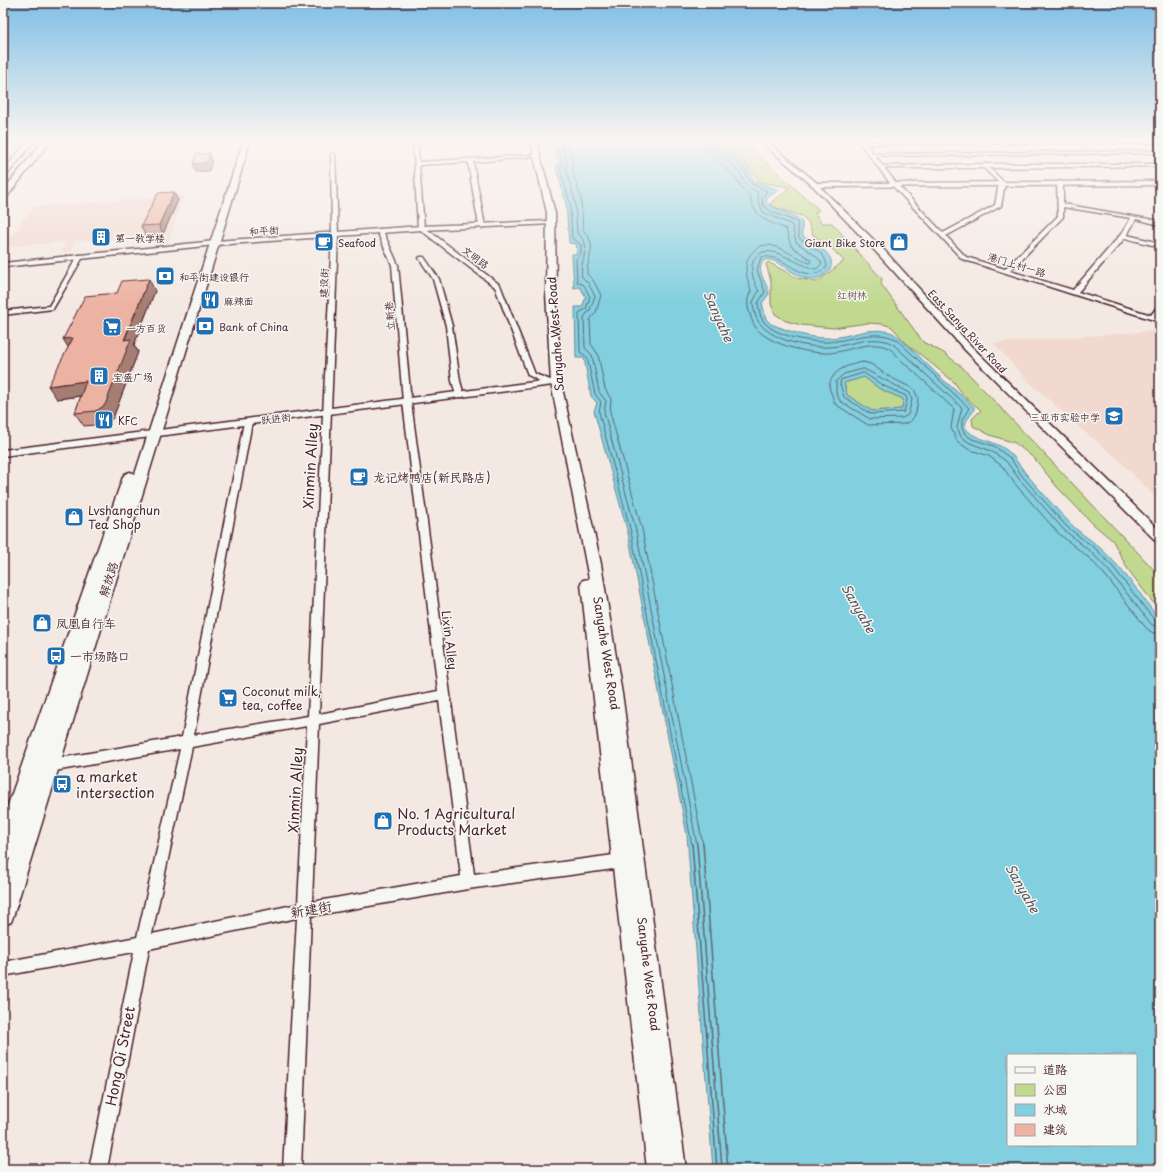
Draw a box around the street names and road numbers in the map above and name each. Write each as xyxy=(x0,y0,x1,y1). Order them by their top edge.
street label: 和平街 xyxy=(249,221,279,239)
street label: 文明路 xyxy=(460,242,492,272)
street label: 港门上村一路 xyxy=(986,248,1048,280)
street label: 建设街 xyxy=(315,268,331,298)
street label: Sanyahe West Road xyxy=(542,276,568,392)
street label: East Sanya River Road xyxy=(924,286,1011,377)
street label: 立新巷 xyxy=(380,299,398,332)
street label: 跃进街 xyxy=(260,409,292,427)
street label: Xinmin Alley xyxy=(297,423,323,509)
street label: 解放路 xyxy=(94,559,122,599)
street label: Sanyahe West Road xyxy=(589,595,625,711)
street label: Lixin Alley xyxy=(437,609,463,671)
street label: Xinmin Alley xyxy=(282,747,308,833)
street label: 新建街 xyxy=(288,895,334,923)
street label: Sanyahe West Road xyxy=(633,916,665,1032)
street label: Hong Qi Street xyxy=(100,1004,140,1108)

